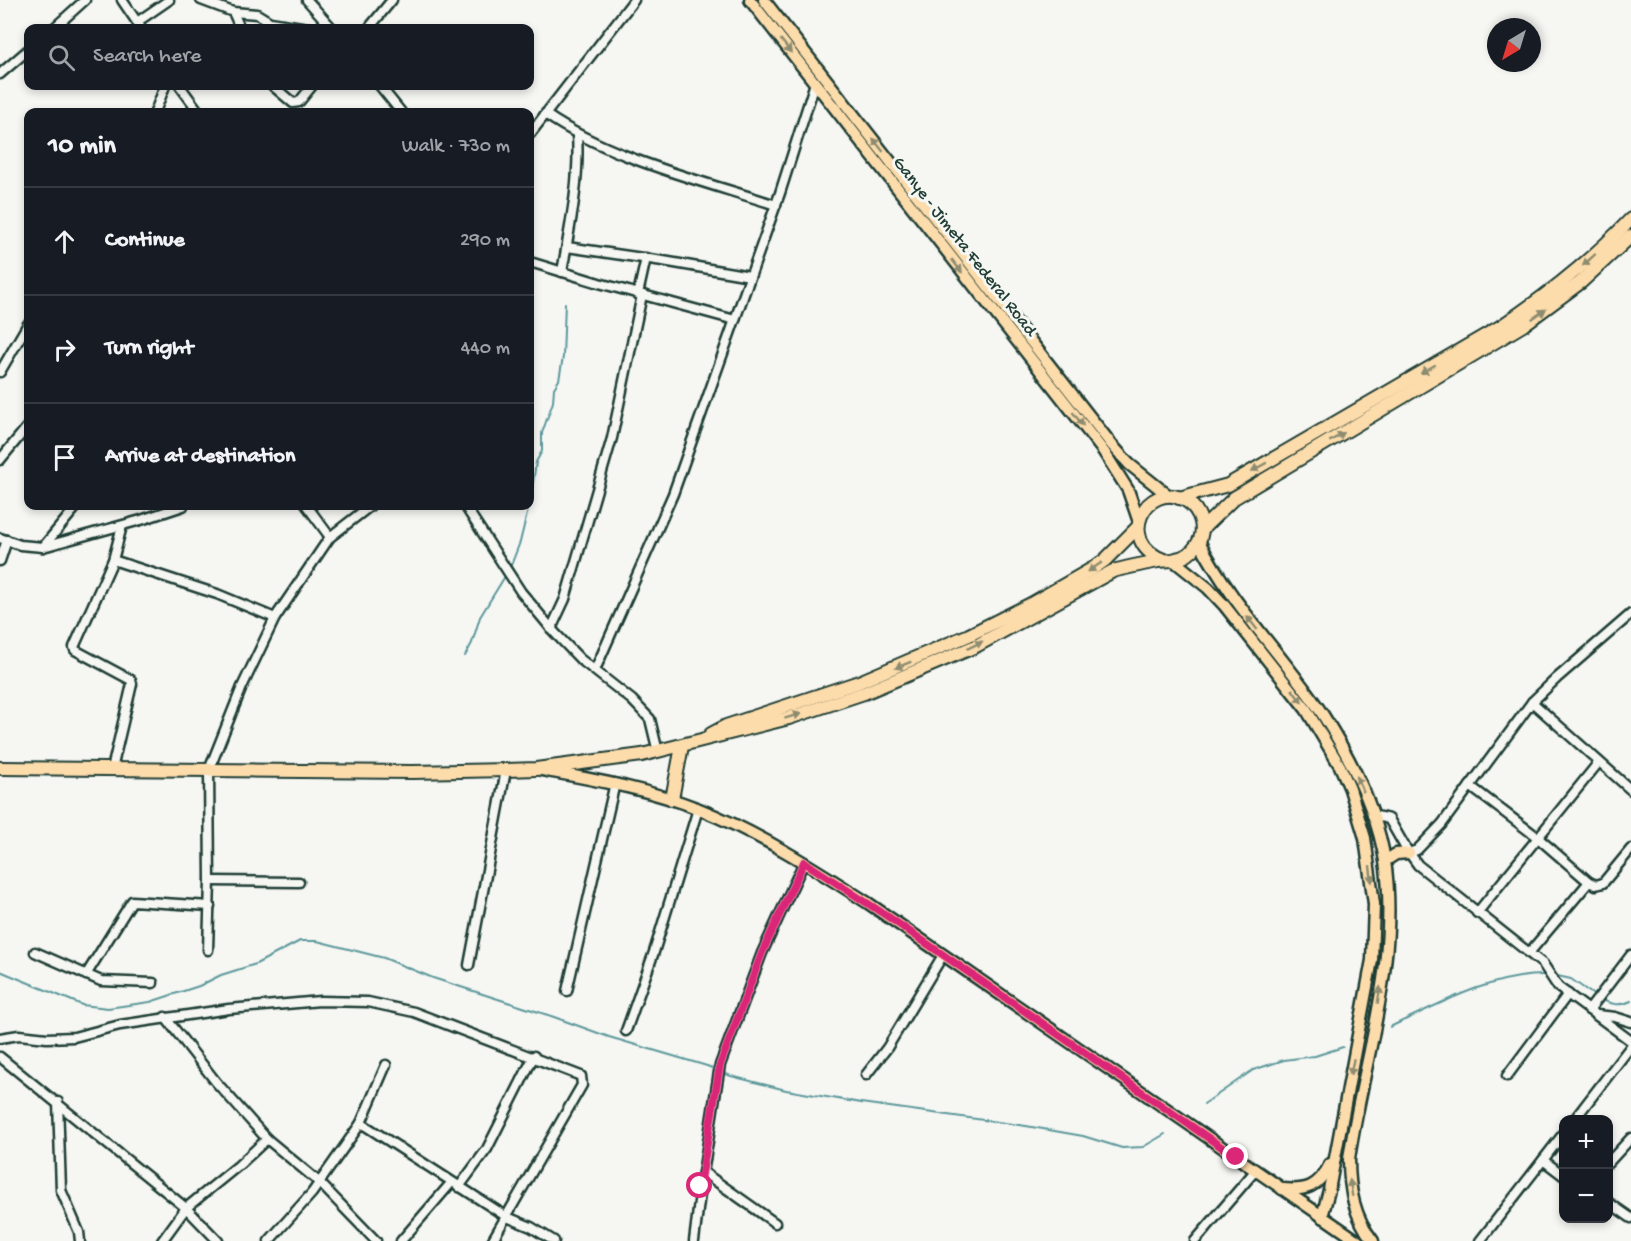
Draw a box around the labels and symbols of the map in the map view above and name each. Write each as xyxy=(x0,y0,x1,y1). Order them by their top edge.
north arrow xyxy=(1487,18,1541,72)
one-way arrow xyxy=(780,38,792,54)
one-way arrow xyxy=(871,137,884,153)
street label: Ganye - Jimeta Federal Road xyxy=(888,153,1041,342)
one-way arrow xyxy=(1582,253,1597,266)
one-way arrow xyxy=(951,259,963,274)
one-way arrow xyxy=(1531,309,1547,320)
one-way arrow xyxy=(1420,364,1436,375)
one-way arrow xyxy=(1072,411,1085,427)
one-way arrow xyxy=(1329,432,1345,443)
one-way arrow xyxy=(1251,462,1268,472)
one-way arrow xyxy=(1087,561,1104,572)
one-way arrow xyxy=(1246,615,1258,630)
one-way arrow xyxy=(966,641,983,650)
one-way arrow xyxy=(894,661,912,670)
one-way arrow xyxy=(1290,689,1302,704)
one-way arrow xyxy=(784,711,802,720)
one-way arrow xyxy=(1355,775,1364,793)
one-way arrow xyxy=(1366,864,1375,883)
one-way arrow xyxy=(1375,986,1384,1005)
one-way arrow xyxy=(1347,1057,1356,1076)
route end xyxy=(1222,1143,1248,1169)
route start xyxy=(686,1172,712,1198)
one-way arrow xyxy=(1347,1178,1356,1197)

